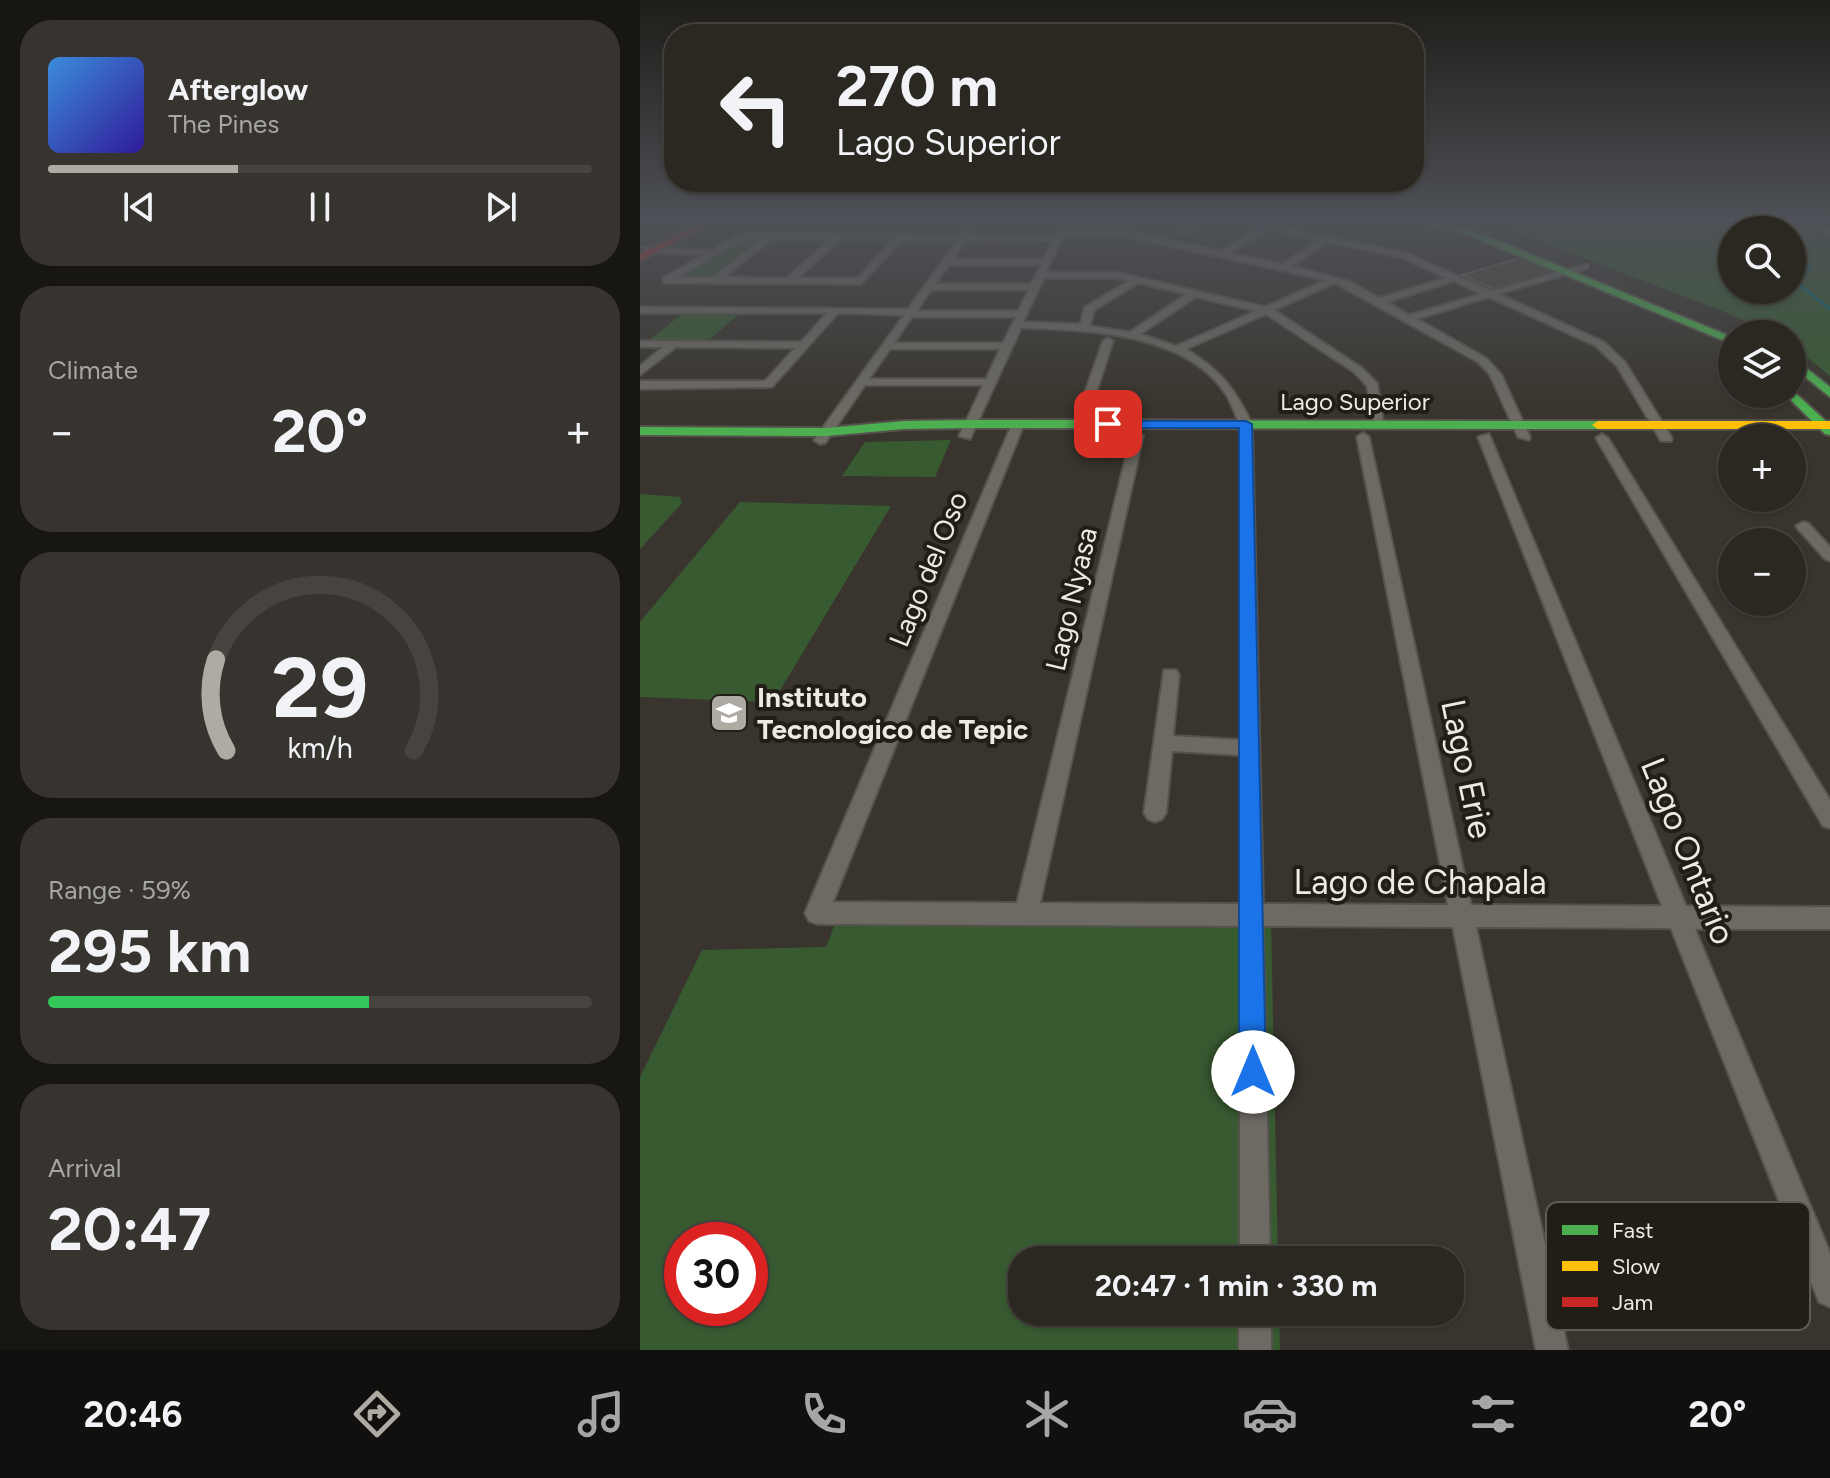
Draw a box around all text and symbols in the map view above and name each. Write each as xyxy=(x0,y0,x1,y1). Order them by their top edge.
text: 270 m xyxy=(836,53,998,120)
icon: left xyxy=(704,56,808,160)
text: Afterglow xyxy=(168,71,308,108)
text: The Pines xyxy=(168,108,279,140)
text: Lago Superior xyxy=(836,121,1061,164)
icon: previous xyxy=(117,185,161,229)
icon: pause xyxy=(298,185,342,229)
icon: next xyxy=(479,185,523,229)
map controls xyxy=(1718,216,1806,616)
button: search xyxy=(1718,216,1806,304)
button: layers xyxy=(1718,320,1806,408)
text: Climate xyxy=(48,354,138,386)
street label: Lago Superior xyxy=(1280,387,1430,416)
pin xyxy=(1074,390,1142,458)
text: 20° xyxy=(272,395,368,467)
icon: arrive xyxy=(1086,402,1130,446)
text: − xyxy=(48,405,75,458)
text: + xyxy=(565,405,592,458)
button: + xyxy=(1718,424,1806,512)
street label: Lago del Oso xyxy=(881,486,975,652)
street label: Lago Nyasa xyxy=(1038,524,1104,674)
button: − xyxy=(1718,528,1806,616)
text: 29 xyxy=(272,638,368,738)
place label: Instituto Tecnologico de Tepic xyxy=(757,680,1028,746)
school or university icon: Instituto Tecnologico de Tepic xyxy=(708,692,750,734)
street label: Lago Erie xyxy=(1432,696,1502,842)
text: km/h xyxy=(287,731,353,765)
street label: Lago Ontario xyxy=(1632,752,1744,950)
street label: Lago de Chapala xyxy=(1293,862,1547,903)
text: Range · 59% xyxy=(48,874,191,906)
text: 295 km xyxy=(48,915,251,987)
position arrow xyxy=(1211,1030,1295,1114)
text: Arrival xyxy=(48,1152,121,1184)
text: 20:47 xyxy=(48,1193,211,1265)
legend xyxy=(1546,1202,1810,1330)
text: Fast xyxy=(1612,1217,1654,1244)
speed limit sign: 30 xyxy=(664,1222,768,1326)
text: Slow xyxy=(1612,1253,1661,1280)
text: 20:47 · 1 min · 330 m xyxy=(1095,1267,1377,1304)
text: Jam xyxy=(1612,1289,1653,1316)
icon: directions xyxy=(349,1386,405,1442)
icon: music xyxy=(573,1386,629,1442)
icon: phone xyxy=(796,1386,852,1442)
icon: climate xyxy=(1019,1386,1075,1442)
icon: car xyxy=(1242,1386,1298,1442)
icon: filters xyxy=(1465,1386,1521,1442)
text: 20:46 xyxy=(84,1393,182,1436)
text: 20° xyxy=(1689,1393,1746,1436)

